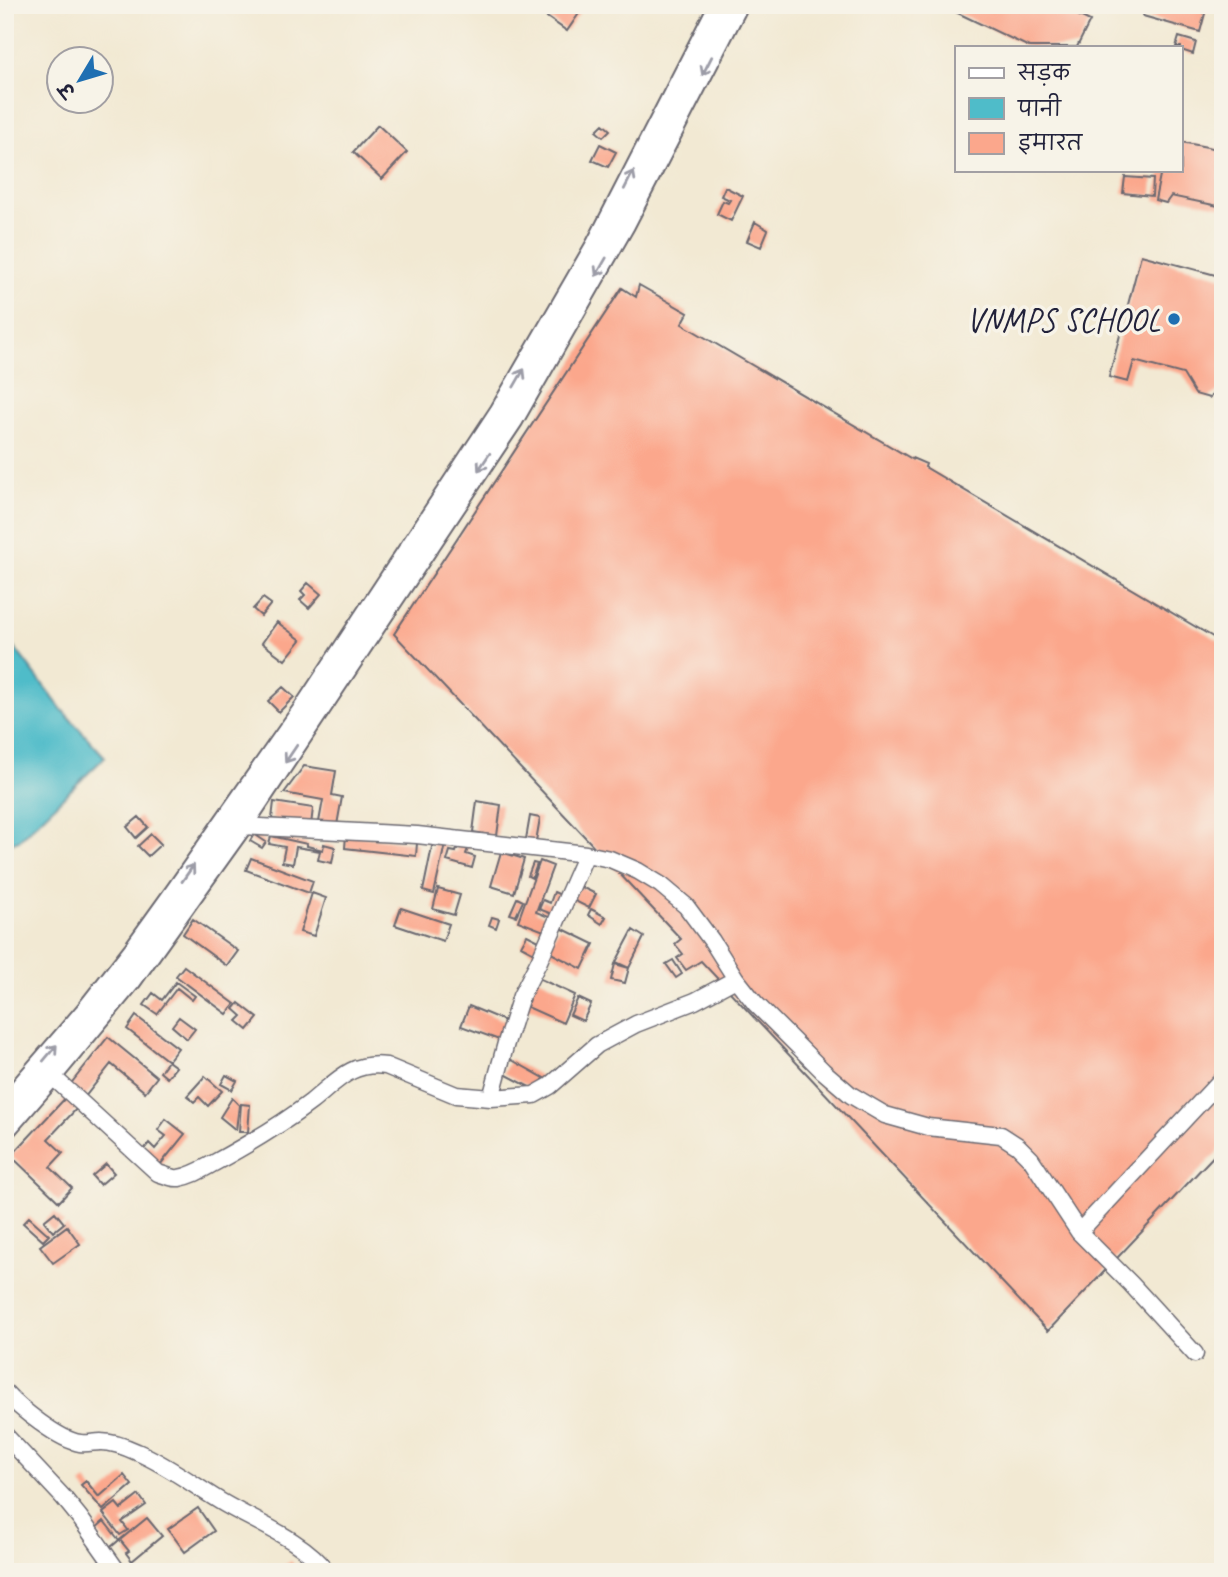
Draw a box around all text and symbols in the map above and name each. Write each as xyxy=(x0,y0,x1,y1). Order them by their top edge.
north arrow xyxy=(46,46,116,116)
legend xyxy=(955,46,1182,172)
one-way arrow xyxy=(699,55,713,76)
text: सड़क xyxy=(1017,60,1071,86)
text: उ xyxy=(53,76,82,104)
text: पानी xyxy=(1017,93,1063,122)
text: इमारत xyxy=(1018,130,1084,156)
one-way arrow xyxy=(623,170,637,190)
one-way arrow xyxy=(593,257,607,277)
place label: VNMPS SCHOOL xyxy=(966,299,1161,341)
marker: VNMPS SCHOOL xyxy=(1166,311,1182,327)
one-way arrow xyxy=(512,369,526,389)
one-way arrow xyxy=(477,452,491,472)
one-way arrow xyxy=(283,744,298,763)
one-way arrow xyxy=(181,864,195,883)
one-way arrow xyxy=(42,1045,58,1063)

